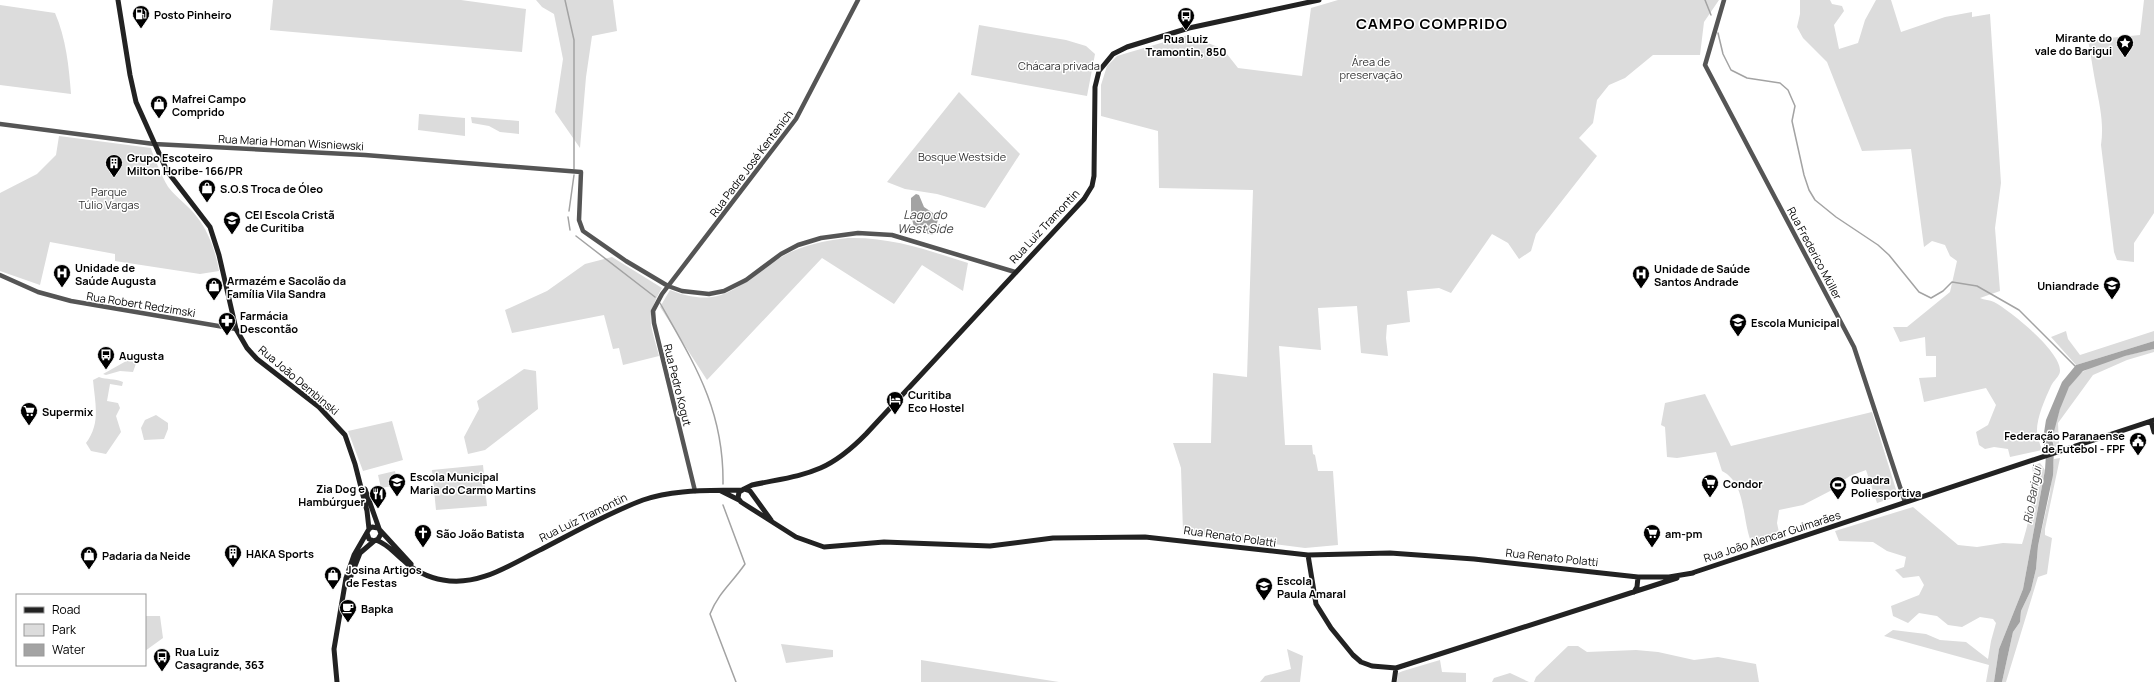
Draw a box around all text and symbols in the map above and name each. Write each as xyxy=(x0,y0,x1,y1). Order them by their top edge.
fuel station icon: Posto Pinheiro xyxy=(131,4,151,29)
bus stop icon: Rua Luiz Tramontin, 850 xyxy=(1176,6,1196,31)
place label: Posto Pinheiro xyxy=(154,7,232,22)
district label: CAMPO COMPRIDO xyxy=(1356,13,1508,34)
place label: Mirante do vale do Barigui xyxy=(2035,30,2112,58)
place label: Rua Luiz Tramontin, 850 xyxy=(1146,31,1226,59)
place icon: Mirante do vale do Barigui xyxy=(2115,33,2135,58)
park label: Área de preservação xyxy=(1339,54,1403,82)
park label: Chácara privada xyxy=(1018,58,1100,73)
place label: Mafrei Campo Comprido xyxy=(172,91,246,119)
shop icon: Mafrei Campo Comprido xyxy=(149,94,169,119)
street label: Rua Padre José Kentenich xyxy=(706,106,796,220)
street label: Rua Maria Homan Wisniewski xyxy=(218,131,364,153)
park label: Bosque Westside xyxy=(918,149,1007,164)
place label: Grupo Escoteiro Milton Horibe- 166/PR xyxy=(127,150,243,178)
building icon: Grupo Escoteiro Milton Horibe- 166/PR xyxy=(104,153,124,178)
shop icon: S.O.S Troca de Óleo xyxy=(197,178,217,203)
place label: S.O.S Troca de Óleo xyxy=(220,181,323,196)
park label: Parque Túlio Vargas xyxy=(79,184,140,212)
street label: Rua Luiz Tramontin xyxy=(1006,186,1082,266)
street label: Rua Frederico Müller xyxy=(1784,204,1846,302)
water label: Lago do West Side xyxy=(897,206,954,237)
place label: CEI Escola Cristã de Curitiba xyxy=(245,207,334,235)
school or university icon: CEI Escola Cristã de Curitiba xyxy=(222,210,242,235)
place label: Unidade de Saúde Augusta xyxy=(75,260,156,288)
place label: Unidade de Saúde Santos Andrade xyxy=(1654,261,1750,289)
hospital icon: Unidade de Saúde Augusta xyxy=(52,263,72,288)
hospital icon: Unidade de Saúde Santos Andrade xyxy=(1631,264,1651,289)
place label: Armazém e Sacolão da Família Vila Sandra xyxy=(227,273,346,301)
school or university icon: Uniandrade xyxy=(2102,275,2122,300)
shop icon: Armazém e Sacolão da Família Vila Sandra xyxy=(204,276,224,301)
place label: Uniandrade xyxy=(2037,278,2099,293)
street label: Rua Robert Redzimski xyxy=(85,288,197,320)
place label: Farmácia Descontão xyxy=(240,308,298,336)
pharmacy icon: Farmácia Descontão xyxy=(217,311,237,336)
school or university icon: Escola Municipal xyxy=(1728,312,1748,337)
place label: Escola Municipal xyxy=(1751,315,1840,330)
street label: Rua João Dembinski xyxy=(256,342,342,418)
street label: Rua Pedro Kogut xyxy=(661,342,695,428)
bus stop icon: Augusta xyxy=(96,345,116,370)
place label: Augusta xyxy=(119,348,164,363)
place label: Curitiba Eco Hostel xyxy=(908,387,964,415)
hotel icon: Curitiba Eco Hostel xyxy=(885,390,905,415)
supermarket icon: Supermix xyxy=(19,401,39,426)
place label: Supermix xyxy=(42,404,93,419)
place label: Federação Paranaense de Futebol - FPF xyxy=(2004,428,2125,456)
public building icon: Federação Paranaense de Futebol - FPF xyxy=(2128,431,2148,456)
water label: Rio Barigui xyxy=(2019,463,2046,525)
place label: Escola Municipal Maria do Carmo Martins xyxy=(410,469,536,497)
school or university icon: Escola Municipal Maria do Carmo Martins xyxy=(387,472,407,497)
place label: Quadra Poliesportiva xyxy=(1851,472,1921,500)
supermarket icon: Condor xyxy=(1700,473,1720,498)
sports icon: Quadra Poliesportiva xyxy=(1828,475,1848,500)
place label: Condor xyxy=(1723,476,1763,491)
place label: Zia Dog e Hambúrguer xyxy=(298,481,366,509)
restaurant icon: Zia Dog e Hambúrguer xyxy=(368,484,388,509)
street label: Rua Luiz Tramontin xyxy=(536,489,630,545)
street label: Rua João Alencar Guimarães xyxy=(1702,507,1843,565)
street label: Rua Renato Polatti xyxy=(1183,522,1277,550)
church icon: São João Batista xyxy=(413,523,433,548)
supermarket icon: am-pm xyxy=(1642,523,1662,548)
place label: São João Batista xyxy=(436,526,524,541)
place label: am-pm xyxy=(1665,526,1703,541)
building icon: HAKA Sports xyxy=(223,543,243,568)
shop icon: Padaria da Neide xyxy=(79,545,99,570)
street label: Rua Renato Polatti xyxy=(1505,545,1599,569)
place label: HAKA Sports xyxy=(246,546,314,561)
place label: Padaria da Neide xyxy=(102,548,191,563)
place label: Josina Artigos de Festas xyxy=(346,562,422,590)
shop icon: Josina Artigos de Festas xyxy=(323,565,343,590)
place label: Escola Paula Amaral xyxy=(1277,573,1346,601)
school or university icon: Escola Paula Amaral xyxy=(1254,576,1274,601)
legend xyxy=(16,594,146,666)
cafe icon: Bapka xyxy=(338,598,358,623)
text: Road xyxy=(52,601,80,618)
place label: Bapka xyxy=(361,601,393,616)
text: Park xyxy=(52,621,77,638)
text: Water xyxy=(52,641,86,658)
place label: Rua Luiz Casagrande, 363 xyxy=(175,644,264,672)
bus stop icon: Rua Luiz Casagrande, 363 xyxy=(152,647,172,672)

